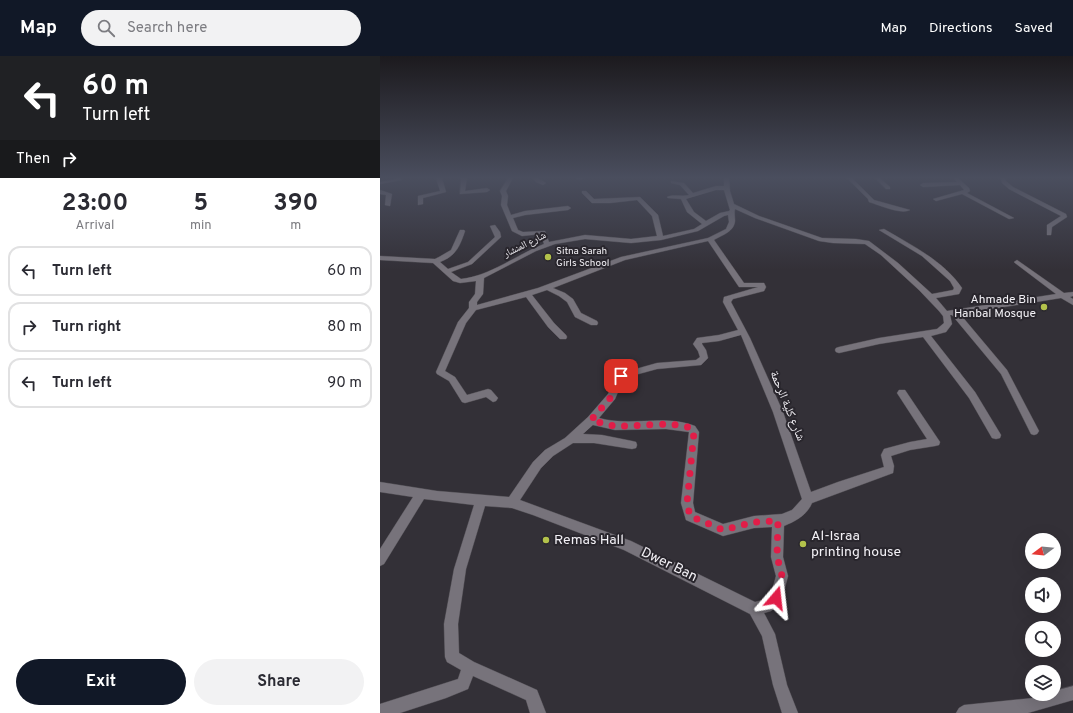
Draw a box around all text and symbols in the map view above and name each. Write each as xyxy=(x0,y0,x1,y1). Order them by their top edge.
search box xyxy=(81,10,361,46)
text: Map xyxy=(20,16,57,40)
icon: search xyxy=(95,17,117,39)
text: Search here xyxy=(127,19,207,38)
text: Map xyxy=(881,20,907,37)
text: Directions xyxy=(929,20,993,37)
text: Saved xyxy=(1015,20,1053,37)
text: 60 m xyxy=(82,69,149,105)
icon: left xyxy=(16,72,68,124)
text: Turn left xyxy=(82,104,150,127)
icon: right xyxy=(58,148,80,170)
text: Then xyxy=(16,150,50,169)
text: 23:00 xyxy=(62,189,128,219)
text: 5 xyxy=(193,189,208,219)
text: 390 xyxy=(273,189,318,219)
text: Arrival xyxy=(76,218,114,234)
text: min xyxy=(190,218,212,234)
text: m xyxy=(290,218,301,234)
street label: شارع المنشار xyxy=(501,229,549,261)
place label: Sitna Sarah Girls School xyxy=(556,245,609,270)
marker: Sitna Sarah Girls School xyxy=(543,252,553,262)
icon: left xyxy=(18,260,40,282)
text: Turn left xyxy=(52,262,112,281)
text: 60 m xyxy=(327,262,362,281)
place label: Ahmade Bin Hanbal Mosque xyxy=(954,292,1036,322)
marker: Ahmade Bin Hanbal Mosque xyxy=(1039,302,1049,312)
icon: right xyxy=(18,316,40,338)
text: Turn right xyxy=(52,318,121,337)
text: 80 m xyxy=(327,318,362,337)
pin xyxy=(604,359,638,393)
icon: arrive xyxy=(610,365,632,387)
street label: شارع كلية الرحمة xyxy=(766,369,808,444)
icon: left xyxy=(18,372,40,394)
text: Turn left xyxy=(52,374,112,393)
text: 90 m xyxy=(327,374,362,393)
place label: Al-Israa printing house xyxy=(811,528,901,561)
place label: Remas Hall xyxy=(554,532,624,549)
north arrow xyxy=(1025,533,1061,569)
map controls xyxy=(1025,533,1061,701)
marker: Remas Hall xyxy=(541,535,551,545)
marker: Al-Israa printing house xyxy=(798,539,808,549)
street label: Dwer Ban xyxy=(638,544,700,586)
position arrow xyxy=(755,577,797,619)
button: sound xyxy=(1025,577,1061,613)
button: search xyxy=(1025,621,1061,657)
button: Exit xyxy=(16,659,186,705)
button: Share xyxy=(194,659,364,705)
button: layers xyxy=(1025,665,1061,701)

